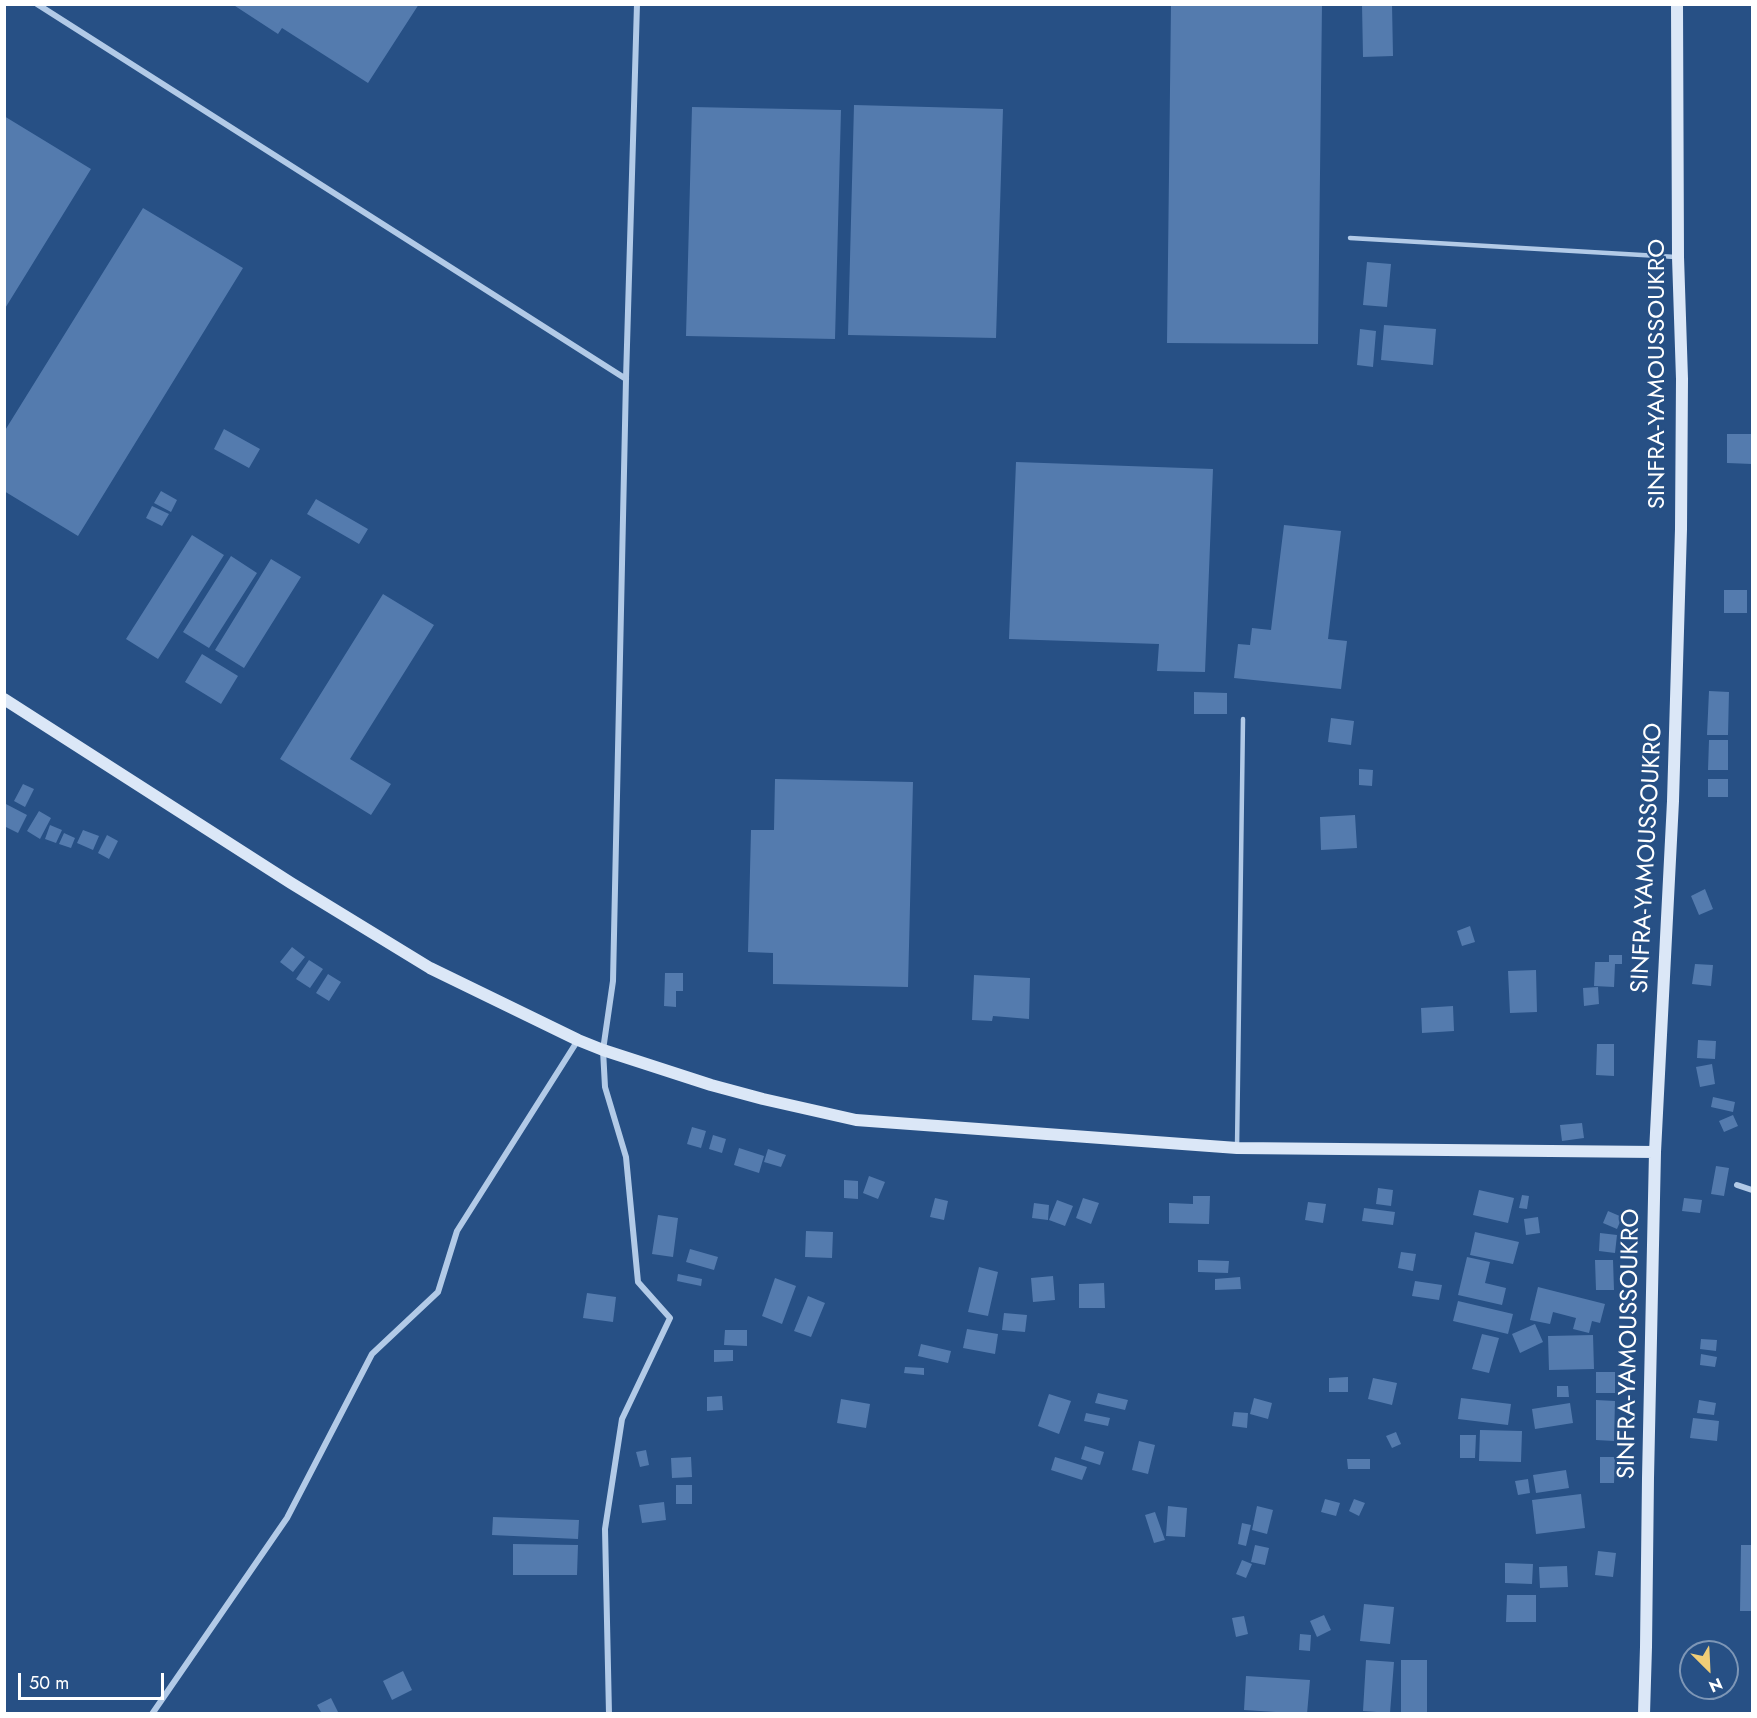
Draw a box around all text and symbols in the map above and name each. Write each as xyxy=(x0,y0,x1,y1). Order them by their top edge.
street label: SINFRA-YAMOUSSOUKRO xyxy=(1644,239,1672,509)
street label: SINFRA-YAMOUSSOUKRO xyxy=(1627,722,1669,994)
street label: SINFRA-YAMOUSSOUKRO xyxy=(1613,1209,1647,1479)
north arrow xyxy=(1679,1640,1739,1700)
scale bar xyxy=(21,1661,166,1699)
text: 50 m xyxy=(29,1670,69,1696)
text: N xyxy=(1705,1672,1726,1698)

